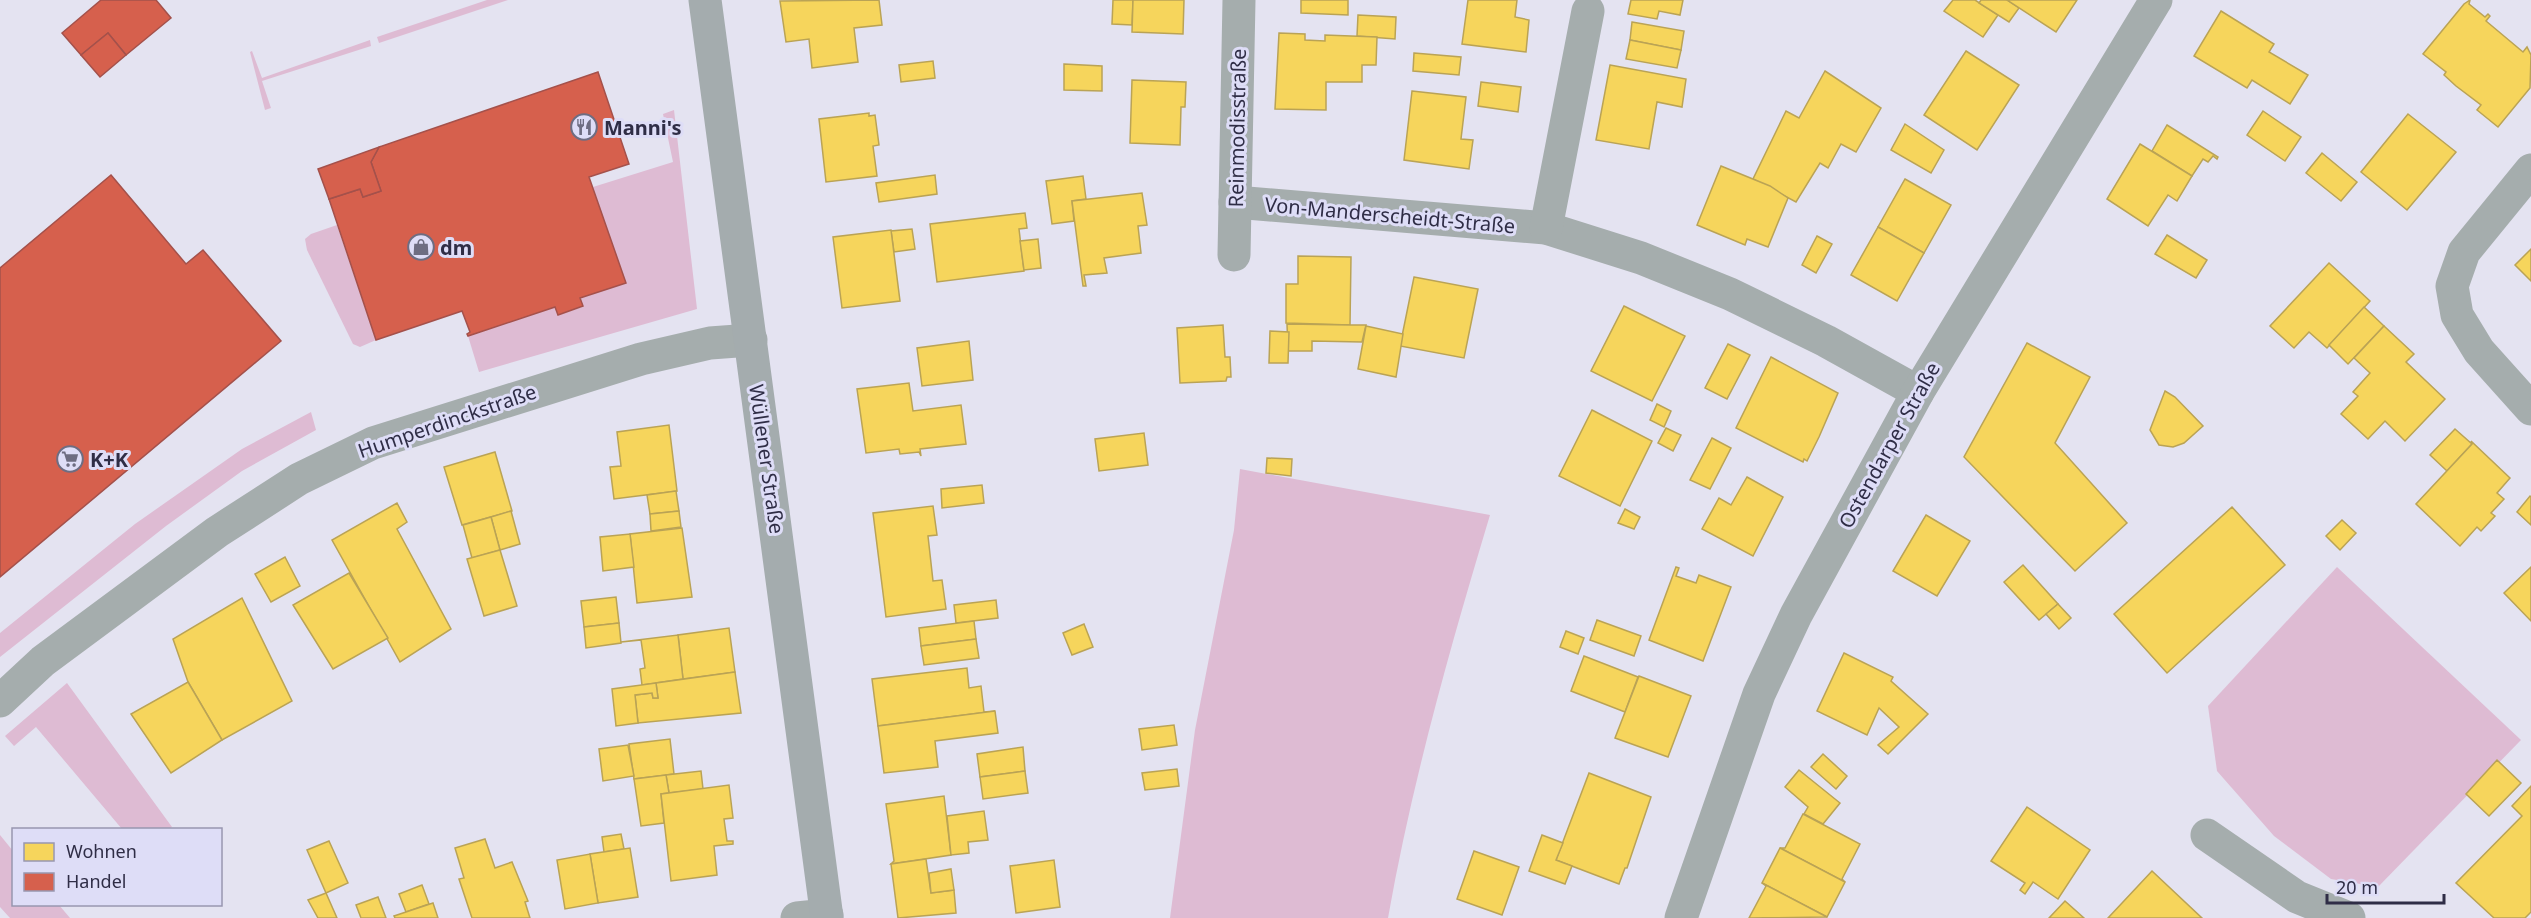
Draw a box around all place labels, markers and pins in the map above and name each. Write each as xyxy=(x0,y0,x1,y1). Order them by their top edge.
restaurant icon: Manni's xyxy=(569,112,599,142)
place label: Manni's xyxy=(604,114,682,141)
shop icon: dm xyxy=(406,232,436,262)
place label: dm xyxy=(440,234,472,261)
supermarket icon: K+K xyxy=(55,444,85,474)
place label: K+K xyxy=(90,446,129,473)

